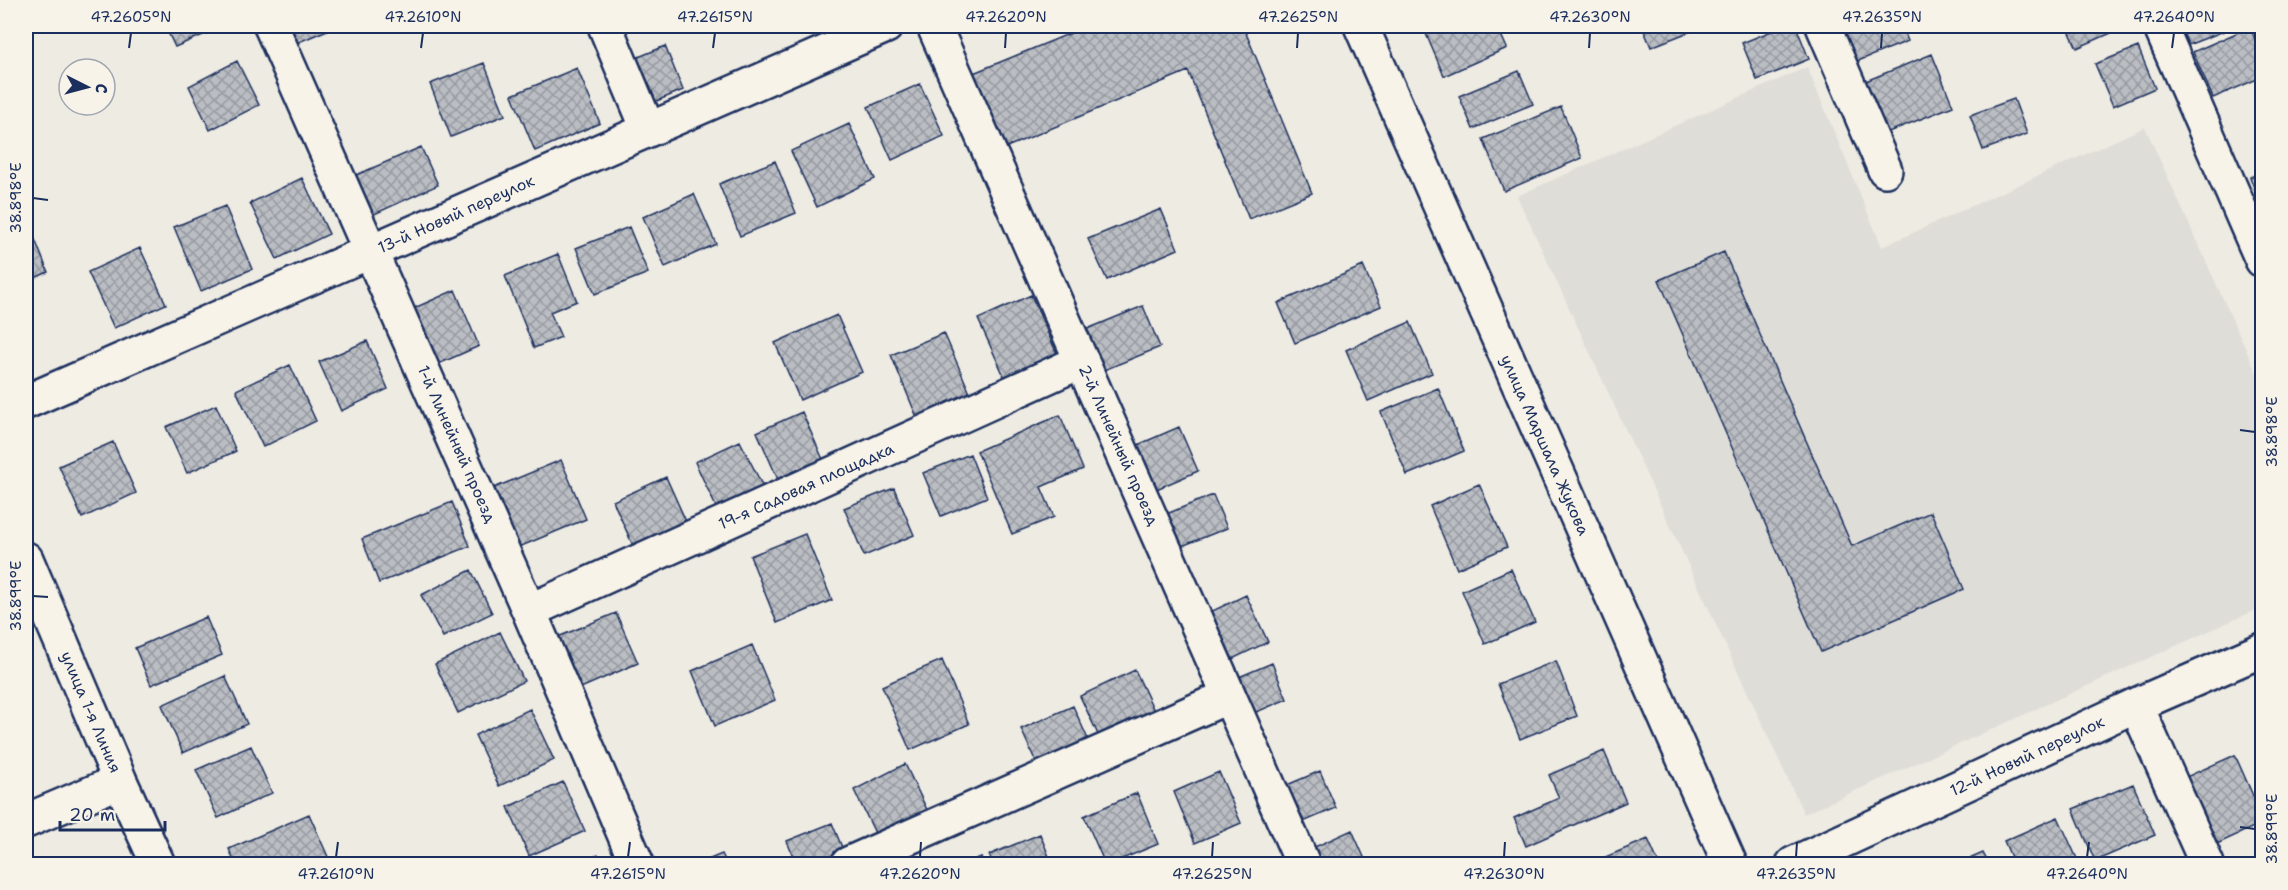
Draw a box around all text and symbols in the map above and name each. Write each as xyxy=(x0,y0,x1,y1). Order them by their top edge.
text: 47.2605°N xyxy=(91,7,171,27)
text: 47.2610°N xyxy=(385,7,461,27)
text: 47.2615°N xyxy=(677,7,753,27)
text: 47.2620°N xyxy=(965,7,1047,27)
text: 47.2625°N xyxy=(1258,7,1338,27)
text: 47.2630°N xyxy=(1549,7,1631,27)
text: 47.2635°N xyxy=(1842,7,1922,27)
text: 47.2640°N xyxy=(2133,7,2215,27)
north arrow xyxy=(57,57,117,117)
text: С xyxy=(90,83,112,95)
text: 38.898°E xyxy=(6,162,26,234)
street label: 13-й Новый переулок xyxy=(375,170,538,258)
street label: улица Маршала Жукова xyxy=(1496,351,1594,539)
street label: 2-й Линейный проезд xyxy=(1074,361,1164,529)
street label: 1-й Линейный проезд xyxy=(413,362,501,526)
text: 38.898°E xyxy=(2262,396,2282,468)
street label: 19-я Садовая площадка xyxy=(715,438,897,534)
text: 38.899°E xyxy=(6,561,26,631)
street label: улица 1-я Линия xyxy=(56,648,126,776)
street label: 12-й Новый переулок xyxy=(1946,711,2108,801)
scale bar xyxy=(60,794,165,832)
text: 38.899°E xyxy=(2262,794,2282,864)
text: 20 m xyxy=(69,803,115,827)
text: 47.2610°N xyxy=(298,864,374,884)
text: 47.2615°N xyxy=(590,864,666,884)
text: 47.2620°N xyxy=(879,864,961,884)
text: 47.2625°N xyxy=(1172,864,1252,884)
text: 47.2630°N xyxy=(1463,864,1545,884)
text: 47.2635°N xyxy=(1756,864,1836,884)
text: 47.2640°N xyxy=(2046,864,2128,884)

